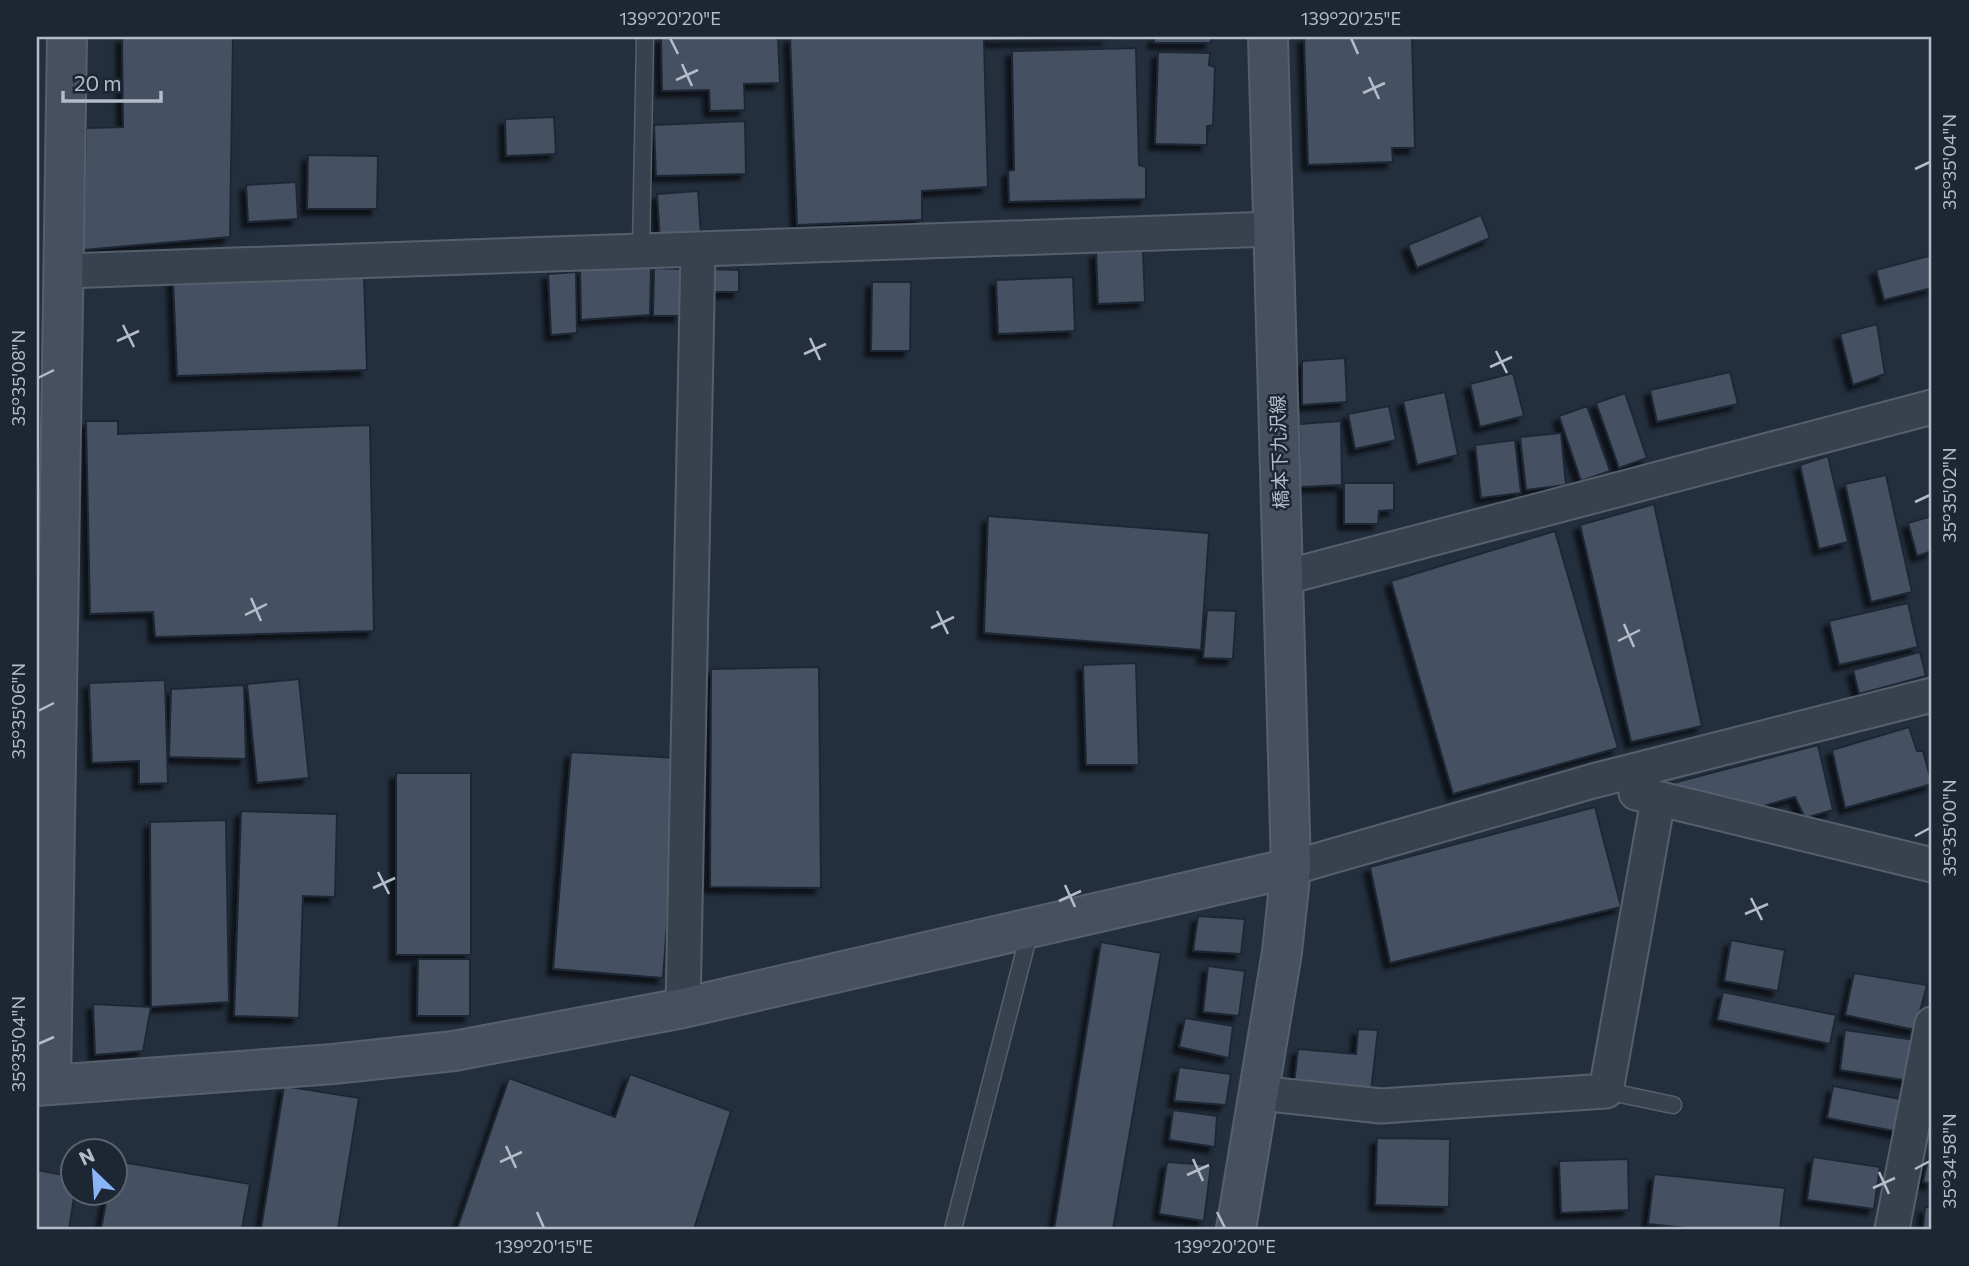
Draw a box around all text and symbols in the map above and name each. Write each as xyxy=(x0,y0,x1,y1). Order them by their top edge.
text: 139°20'20"E xyxy=(619,7,721,29)
text: 139°20'25"E xyxy=(1301,7,1401,29)
scale bar xyxy=(63,60,161,104)
text: 20 m xyxy=(74,70,122,95)
text: 35°35'04"N xyxy=(1938,114,1960,210)
text: 35°35'08"N xyxy=(7,330,29,426)
street label: 橋本下九沢線 xyxy=(1265,395,1292,509)
text: 35°35'02"N xyxy=(1938,447,1960,543)
text: 35°35'06"N xyxy=(7,663,29,759)
text: 35°35'00"N xyxy=(1938,779,1960,877)
text: 35°35'04"N xyxy=(7,996,29,1092)
text: 35°34'58"N xyxy=(1938,1113,1960,1209)
north arrow xyxy=(60,1136,130,1206)
text: N xyxy=(75,1143,98,1170)
text: 139°20'15"E xyxy=(495,1235,593,1257)
text: 139°20'20"E xyxy=(1174,1235,1276,1257)

